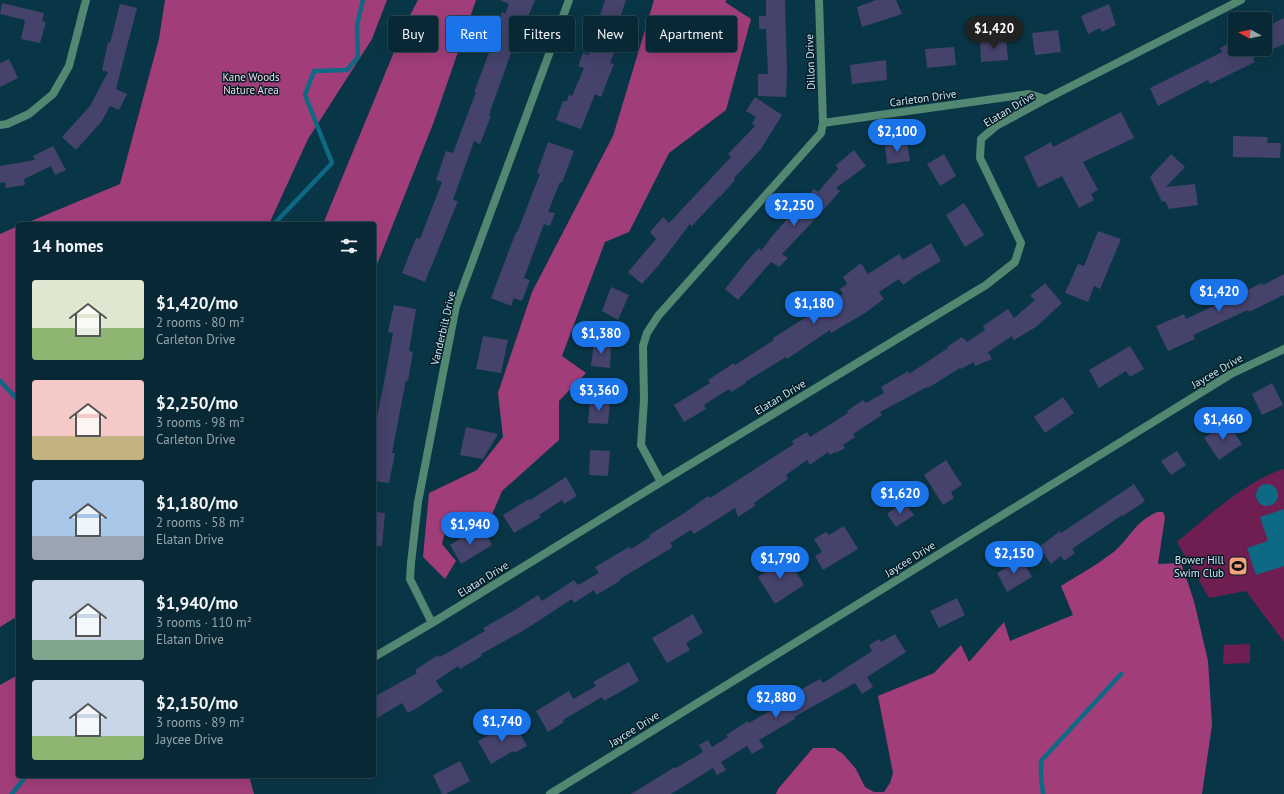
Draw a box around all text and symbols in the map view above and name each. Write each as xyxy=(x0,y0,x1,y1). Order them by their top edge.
north arrow xyxy=(1228,12,1272,56)
map controls xyxy=(1228,12,1272,56)
chip: Buy xyxy=(388,16,438,52)
chip: Rent xyxy=(446,16,501,52)
chip: Filters xyxy=(509,16,575,52)
chip: New xyxy=(583,16,638,52)
chip: Apartment xyxy=(646,16,737,52)
pin: $1,420 xyxy=(961,16,1027,50)
text: $1,420 xyxy=(974,20,1014,37)
street label: Dillon Drive xyxy=(802,33,818,90)
park label: Kane Woods Nature Area xyxy=(222,70,280,97)
street label: Carleton Drive xyxy=(889,86,958,110)
street label: Elatan Drive xyxy=(981,88,1038,130)
pin: $2,100 xyxy=(864,119,930,153)
text: $2,100 xyxy=(877,123,917,140)
pin: $2,250 xyxy=(761,193,827,227)
text: $2,250 xyxy=(774,197,814,214)
text: 14 homes xyxy=(32,235,103,257)
icon: filters xyxy=(338,235,360,257)
pin: $1,420 xyxy=(1186,279,1252,313)
text: $1,420 xyxy=(1199,283,1239,300)
street label: Vanderbilt Drive xyxy=(427,289,458,367)
pin: $1,180 xyxy=(781,291,847,325)
text: $1,420/mo xyxy=(156,292,238,314)
text: $1,180 xyxy=(794,295,834,312)
icon: home xyxy=(64,296,112,344)
text: 2 rooms · 80 m² xyxy=(156,314,245,331)
pin: $1,380 xyxy=(568,321,634,355)
text: $1,380 xyxy=(581,325,621,342)
text: Carleton Drive xyxy=(156,331,235,348)
street label: Jaycee Drive xyxy=(1188,350,1246,392)
street label: Elatan Drive xyxy=(752,376,809,418)
pin: $3,360 xyxy=(566,378,632,412)
text: $3,360 xyxy=(579,382,619,399)
text: $2,250/mo xyxy=(156,392,238,414)
icon: home xyxy=(64,396,112,444)
pin: $1,460 xyxy=(1190,407,1256,441)
text: $1,460 xyxy=(1203,411,1243,428)
text: 3 rooms · 98 m² xyxy=(156,414,245,431)
text: Carleton Drive xyxy=(156,431,235,448)
pin: $1,620 xyxy=(867,481,933,515)
text: $1,620 xyxy=(880,485,920,502)
text: $1,180/mo xyxy=(156,492,238,514)
icon: home xyxy=(64,496,112,544)
pin: $1,940 xyxy=(437,512,503,546)
text: 2 rooms · 58 m² xyxy=(156,514,245,531)
text: $1,940 xyxy=(450,516,490,533)
text: Elatan Drive xyxy=(156,531,224,548)
street label: Jaycee Drive xyxy=(881,538,938,581)
pin: $2,150 xyxy=(981,541,1047,575)
text: $2,150 xyxy=(994,545,1034,562)
pin: $1,790 xyxy=(747,546,813,580)
text: $1,790 xyxy=(760,550,800,567)
place label: Bower Hill Swim Club xyxy=(1174,553,1225,580)
sports icon: Bower Hill Swim Club xyxy=(1227,555,1249,577)
street label: Elatan Drive xyxy=(455,558,511,600)
text: $1,940/mo xyxy=(156,592,238,614)
icon: home xyxy=(64,596,112,644)
text: 3 rooms · 110 m² xyxy=(156,614,252,631)
text: Elatan Drive xyxy=(156,631,224,648)
pin: $2,880 xyxy=(743,685,809,719)
text: $2,880 xyxy=(756,689,796,706)
text: $2,150/mo xyxy=(156,692,238,714)
icon: home xyxy=(64,696,112,744)
street label: Jaycee Drive xyxy=(605,708,662,751)
pin: $1,740 xyxy=(469,709,535,743)
text: $1,740 xyxy=(482,713,522,730)
text: 3 rooms · 89 m² xyxy=(156,714,245,731)
text: Jaycee Drive xyxy=(156,731,223,748)

